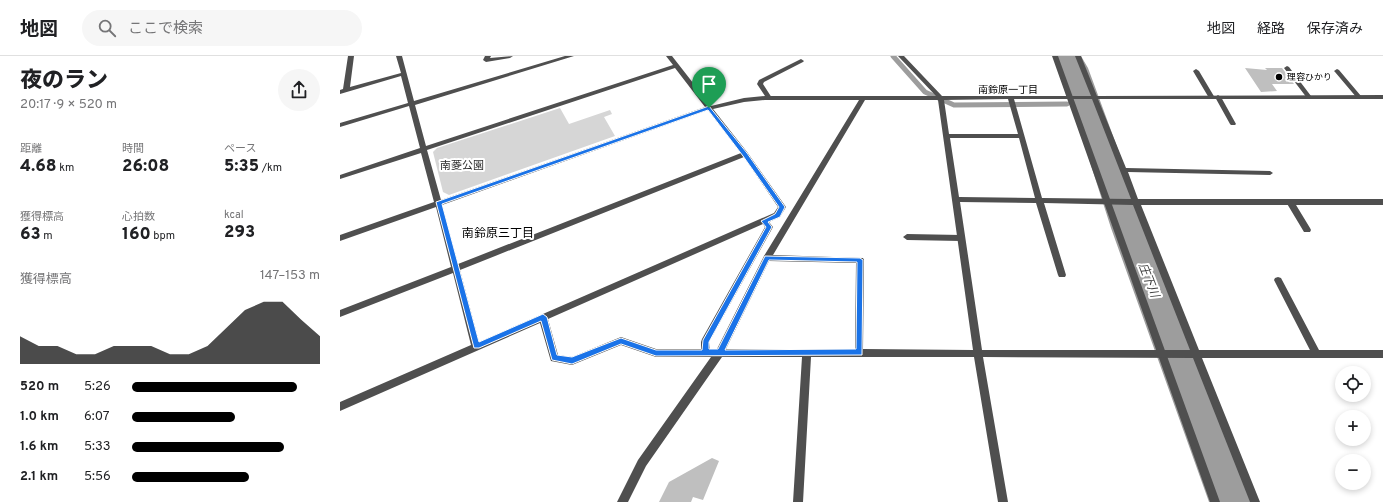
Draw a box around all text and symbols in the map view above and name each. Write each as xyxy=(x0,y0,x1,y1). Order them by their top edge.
search box xyxy=(82,10,362,46)
icon: search xyxy=(96,17,118,39)
text: 地図 xyxy=(20,18,58,42)
text: ここで検索 xyxy=(128,20,203,39)
text: 地図 xyxy=(1207,21,1235,38)
text: 経路 xyxy=(1257,21,1285,38)
text: 保存済み xyxy=(1307,21,1363,38)
pin xyxy=(692,67,726,108)
text: 夜のラン xyxy=(20,68,108,95)
button: share xyxy=(278,69,320,111)
marker: 理容ひかり xyxy=(1274,72,1284,82)
place label: 理容ひかり xyxy=(1287,72,1332,83)
icon: arrive xyxy=(698,73,720,95)
district label: 南鈴原一丁目 xyxy=(978,84,1038,97)
text: 20:17 · 9 × 520 m xyxy=(20,97,117,113)
text: 距離 xyxy=(20,142,42,156)
text: 時間 xyxy=(122,142,144,156)
text: ペース xyxy=(224,142,256,156)
text: 4.68 xyxy=(20,156,57,178)
text: 26:08 xyxy=(122,156,169,178)
text: 5:35 xyxy=(224,156,259,178)
park label: 南菱公園 xyxy=(440,159,484,173)
text: km xyxy=(57,161,74,175)
text: /km xyxy=(259,161,282,175)
text: kcal xyxy=(224,208,244,222)
text: 獲得標高 xyxy=(20,210,64,224)
text: 心拍数 xyxy=(122,210,155,224)
text: 293 xyxy=(224,222,255,244)
text: 63 xyxy=(20,224,41,246)
text: 160 xyxy=(122,224,151,246)
district label: 南鈴原三丁目 xyxy=(462,226,534,242)
text: m xyxy=(41,229,53,243)
text: bpm xyxy=(151,229,175,243)
water label: 庄下川 xyxy=(1134,261,1163,302)
text: 147–153 m xyxy=(260,268,320,284)
text: 獲得標高 xyxy=(20,272,72,288)
map controls xyxy=(1335,366,1371,490)
button: locate xyxy=(1335,366,1371,402)
text: 520 m xyxy=(20,379,59,395)
text: 5:26 xyxy=(84,379,111,395)
text: 1.0 km xyxy=(20,409,59,425)
text: 6:07 xyxy=(84,409,109,425)
button: + xyxy=(1335,410,1371,446)
text: 1.6 km xyxy=(20,439,58,455)
text: 5:33 xyxy=(84,439,111,455)
button: − xyxy=(1335,454,1371,490)
text: 2.1 km xyxy=(20,469,58,485)
text: 5:56 xyxy=(84,469,111,485)

